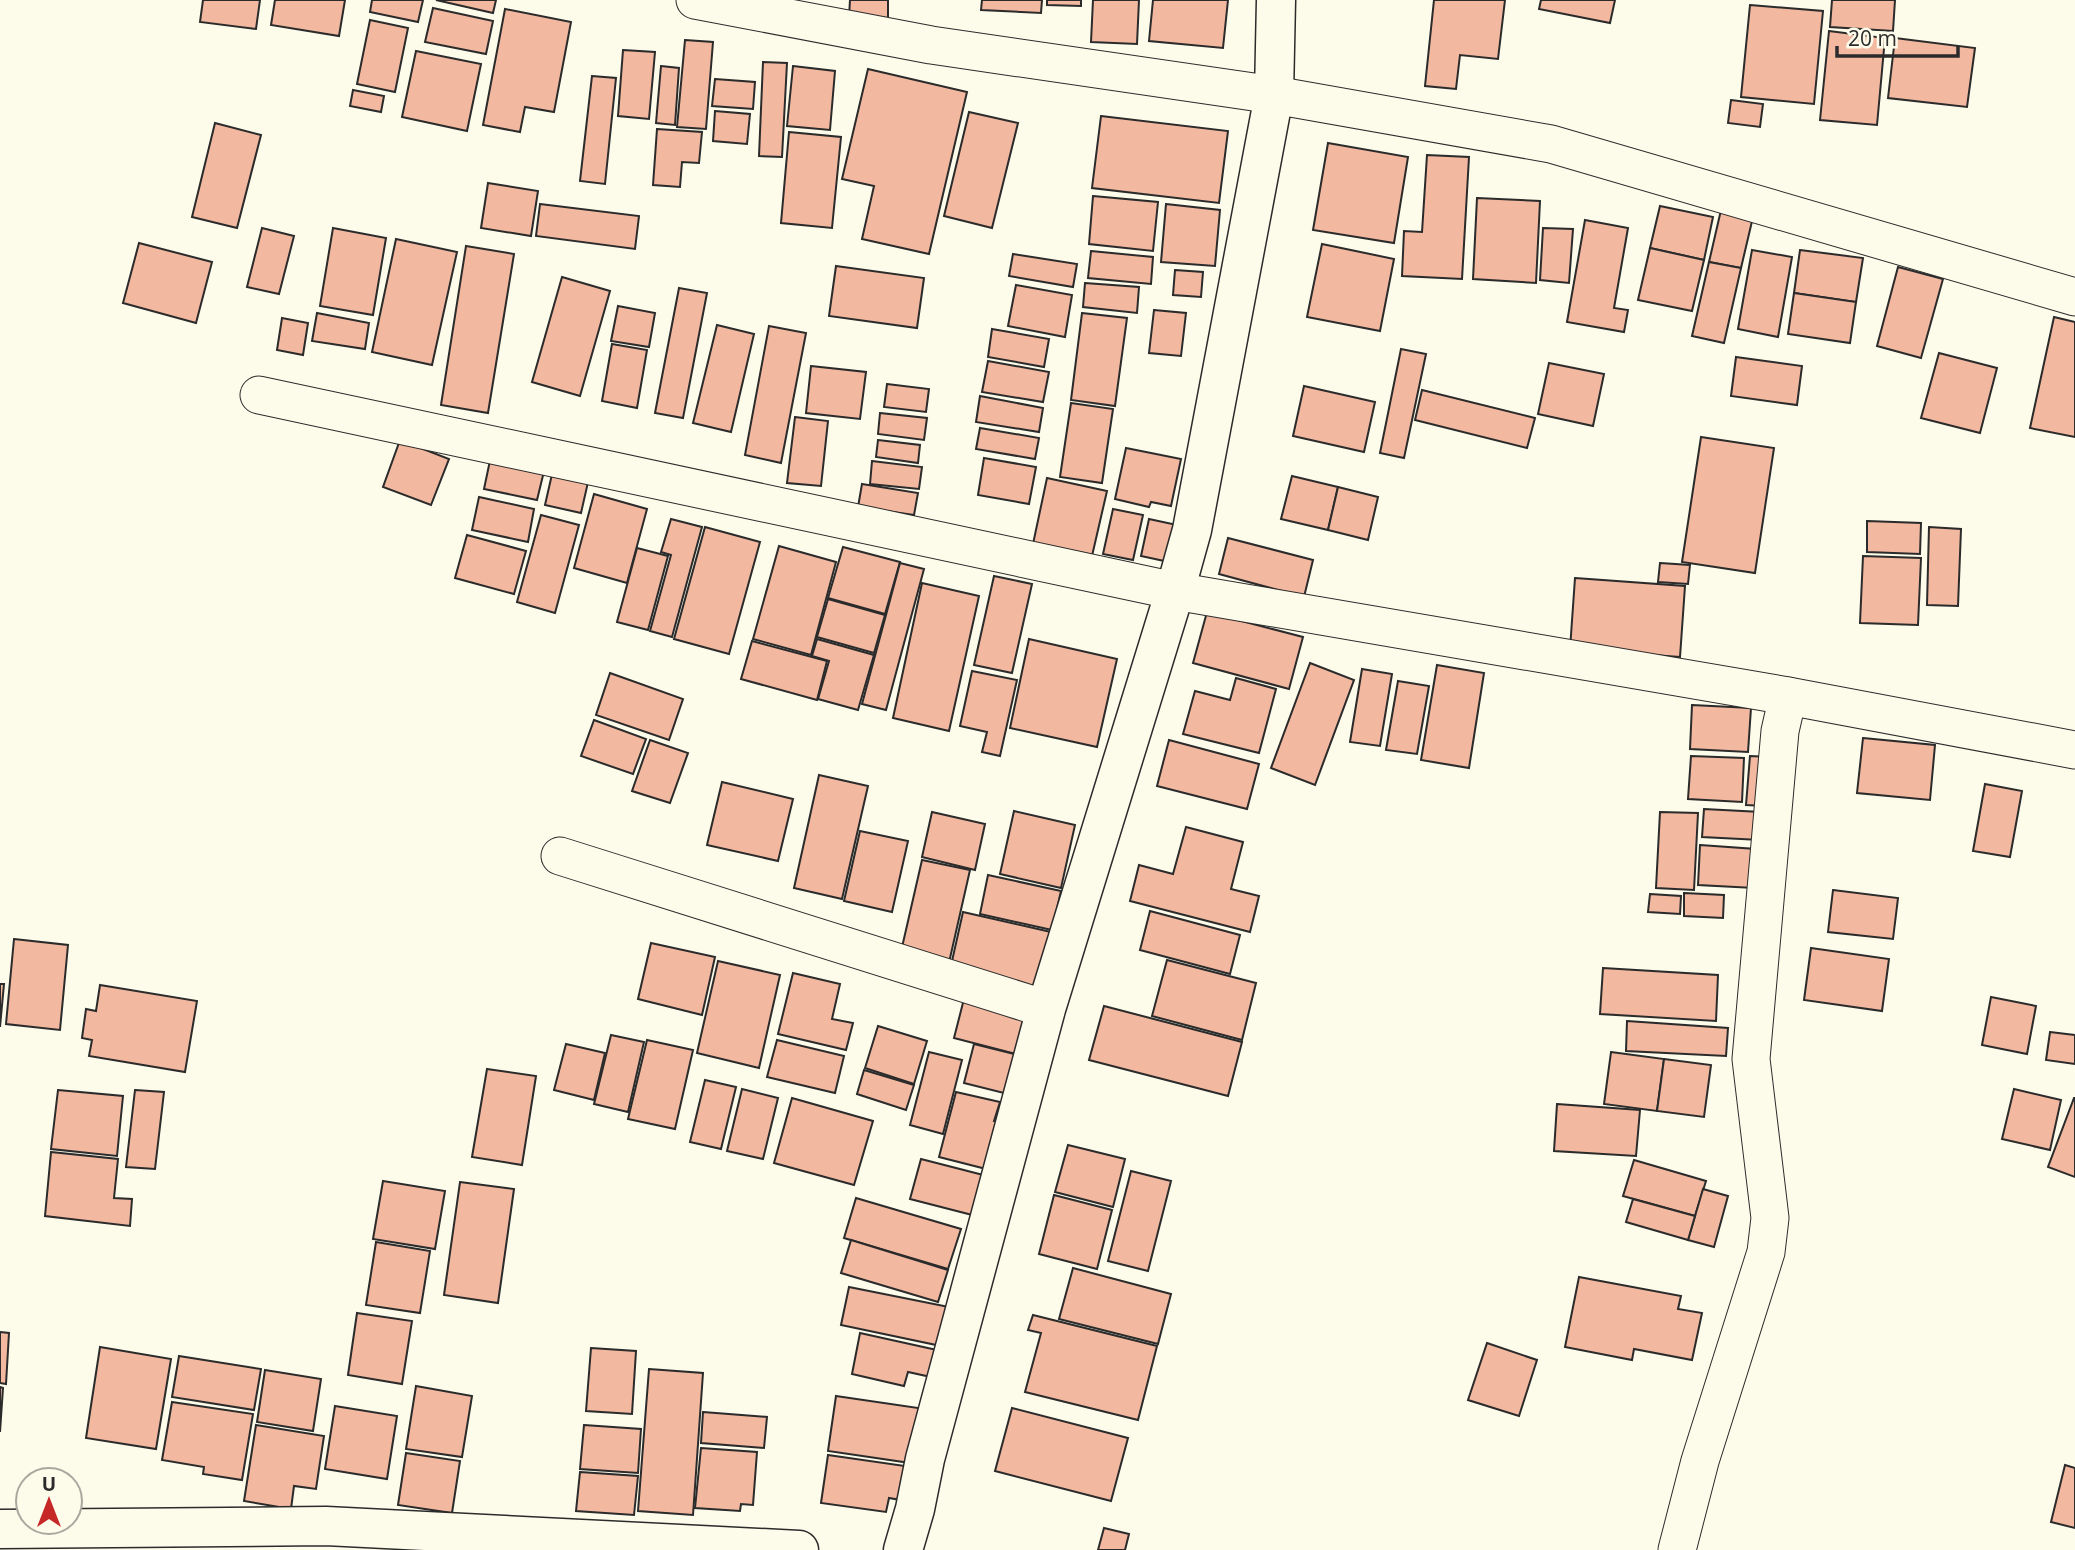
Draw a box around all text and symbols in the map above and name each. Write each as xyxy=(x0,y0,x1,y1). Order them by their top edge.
scale bar xyxy=(1837,14,1958,58)
text: 20 m xyxy=(1848,24,1897,52)
north arrow xyxy=(14,1466,84,1536)
text: U xyxy=(42,1471,56,1497)

